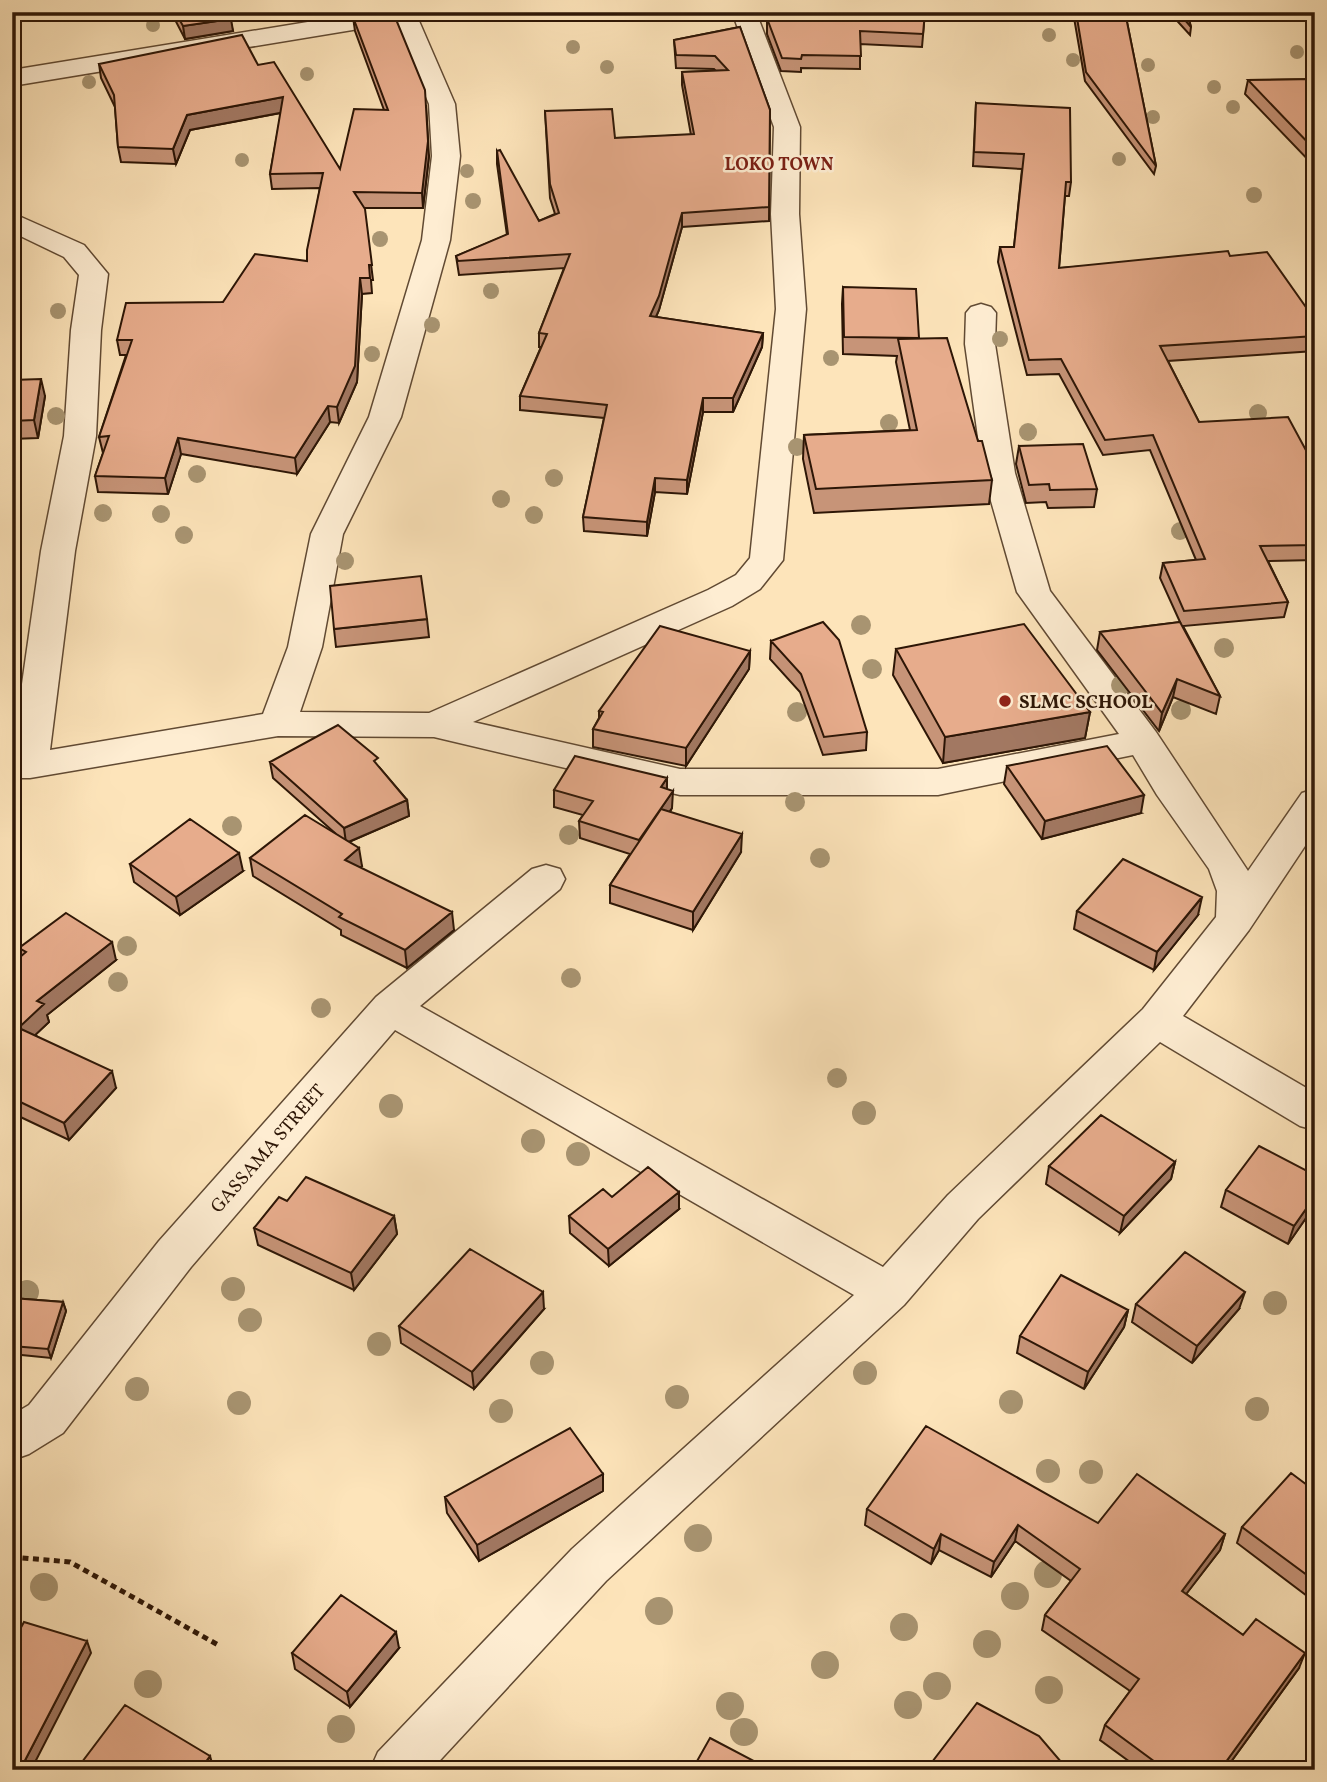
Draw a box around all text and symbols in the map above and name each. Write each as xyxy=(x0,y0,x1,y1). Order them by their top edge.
district label: LOKO TOWN xyxy=(724,153,834,178)
place label: SLMC SCHOOL xyxy=(1019,690,1153,716)
marker: SLMC SCHOOL xyxy=(997,693,1013,709)
street label: GASSAMA STREET xyxy=(205,1079,332,1219)

